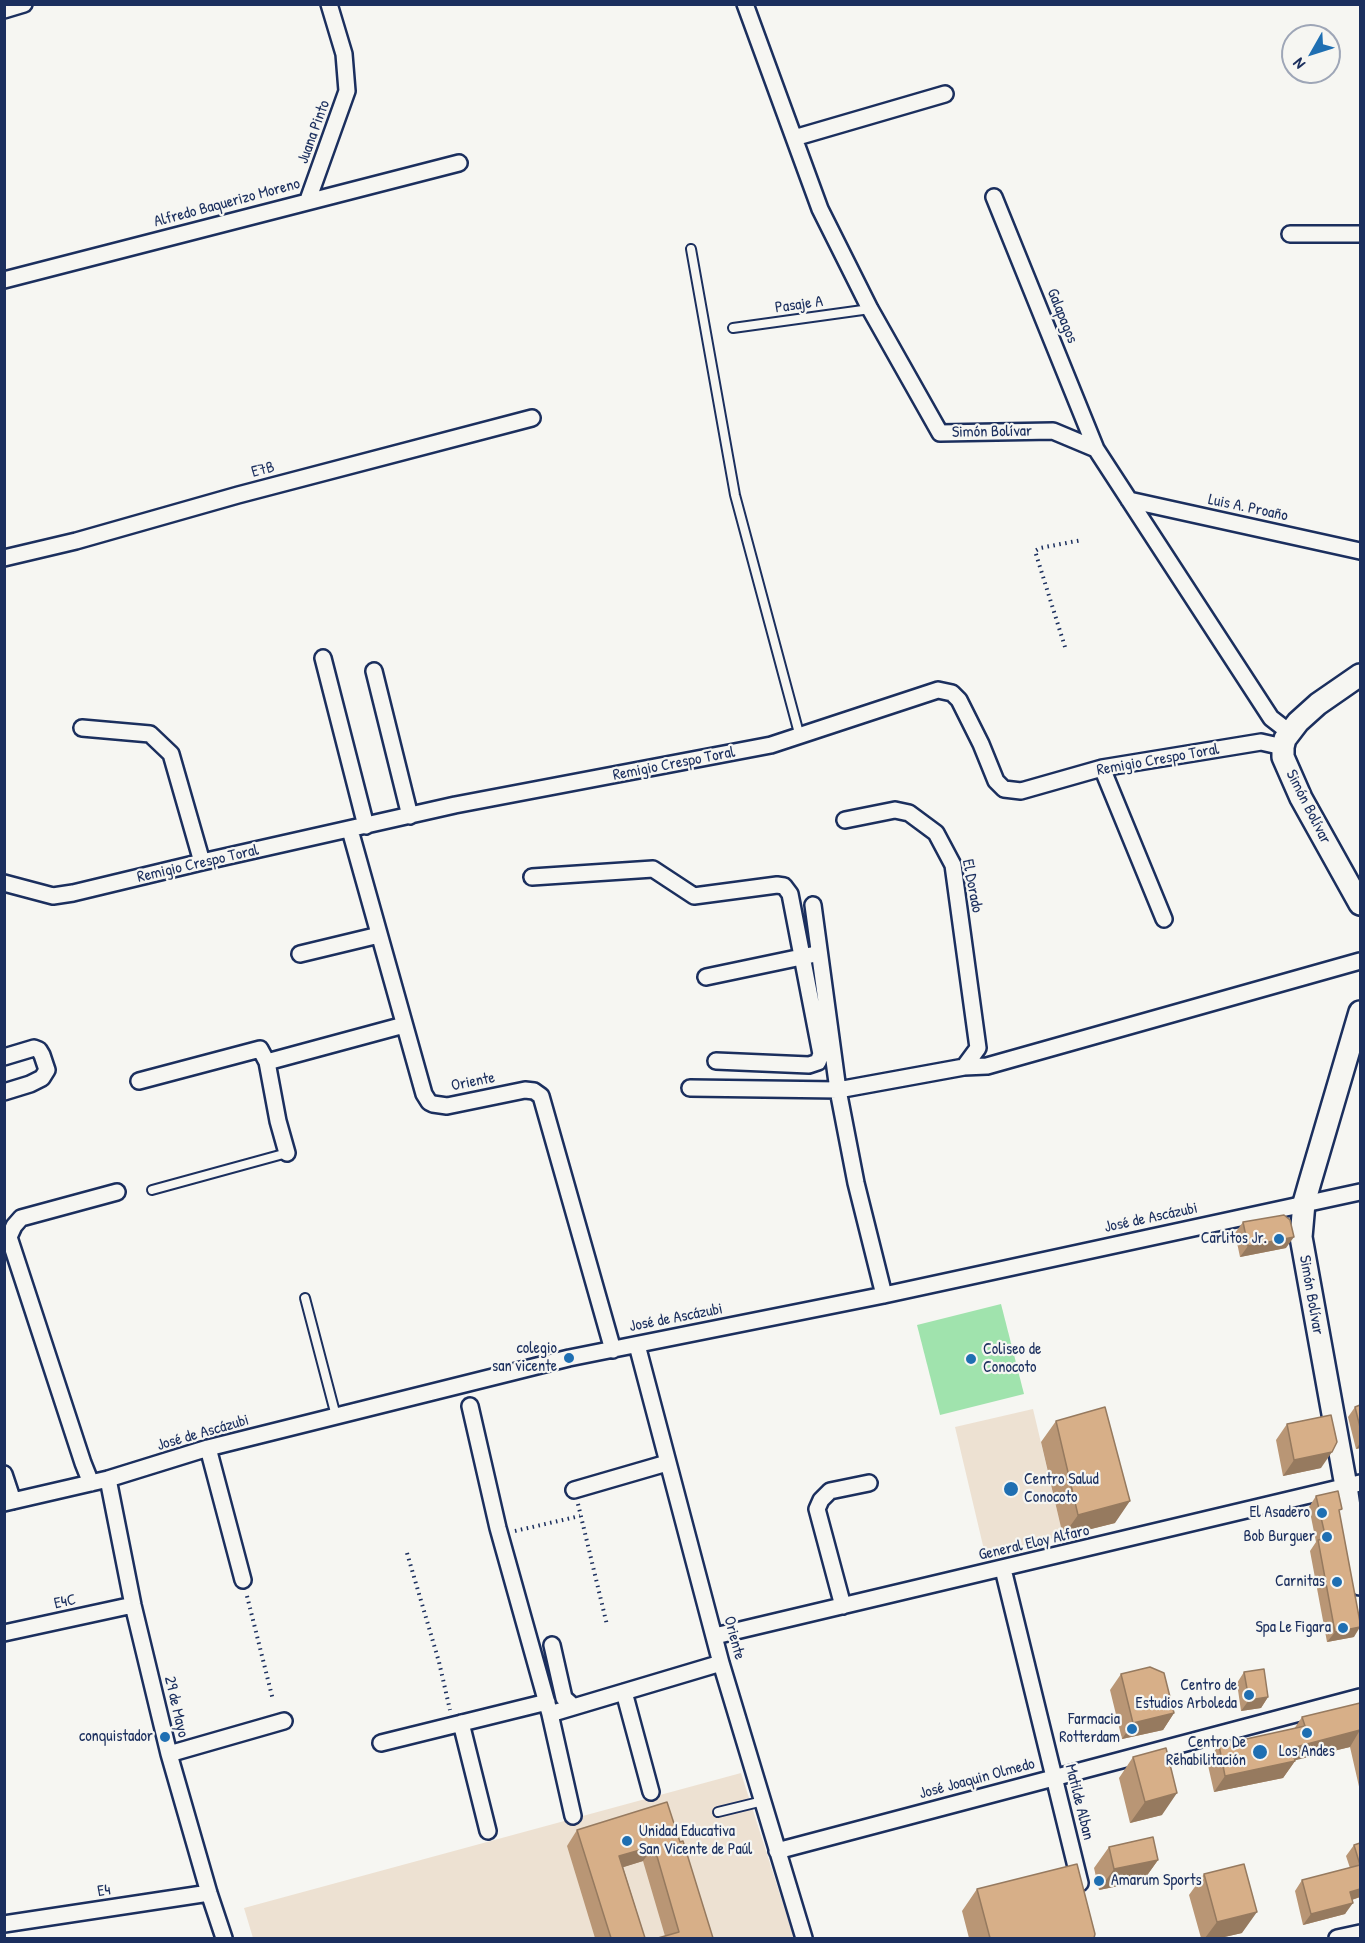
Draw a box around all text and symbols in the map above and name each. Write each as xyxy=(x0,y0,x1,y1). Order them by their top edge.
north arrow xyxy=(1281,24,1341,84)
text: N xyxy=(1287,54,1310,74)
street label: Juana Pinto xyxy=(294,98,334,166)
street label: Alfredo Baquerizo Moreno xyxy=(152,174,302,232)
street label: Galapagos xyxy=(1042,286,1082,346)
street label: Pasaje A xyxy=(774,292,824,318)
street label: Simón Bolívar xyxy=(952,422,1032,442)
street label: E7B xyxy=(249,458,277,482)
street label: Luis A. Proaño xyxy=(1206,490,1290,526)
street label: Remigio Crespo Toral xyxy=(1095,740,1221,780)
street label: Remigio Crespo Toral xyxy=(611,743,737,785)
street label: Simón Bolívar xyxy=(1281,767,1335,847)
street label: Remigio Crespo Toral xyxy=(135,841,261,887)
street label: El Dorado xyxy=(957,858,987,914)
street label: Oriente xyxy=(450,1068,496,1096)
street label: José de Ascázubi xyxy=(1103,1199,1199,1237)
place label: Carlitos Jr. xyxy=(1201,1229,1267,1249)
marker: Carlitos Jr. xyxy=(1272,1232,1286,1246)
street label: Simón Bolívar xyxy=(1295,1254,1327,1336)
street label: José de Ascázubi xyxy=(628,1300,724,1336)
place label: colegio san vicente xyxy=(492,1339,557,1377)
place label: Coliseo de Conocoto xyxy=(983,1340,1041,1378)
marker: colegio san vicente xyxy=(562,1351,576,1365)
marker: Coliseo de Conocoto xyxy=(964,1352,978,1366)
street label: José de Ascázubi xyxy=(155,1411,251,1455)
place label: Centro Salud Conocoto xyxy=(1024,1470,1099,1508)
marker: Centro Salud Conocoto xyxy=(1002,1480,1020,1498)
place label: El Asadero xyxy=(1250,1503,1310,1523)
marker: El Asadero xyxy=(1315,1506,1329,1520)
street label: General Eloy Alfaro xyxy=(977,1521,1091,1565)
place label: Bob Burguer xyxy=(1243,1527,1315,1547)
marker: Bob Burguer xyxy=(1320,1530,1334,1544)
place label: Carnitas xyxy=(1275,1572,1325,1592)
marker: Carnitas xyxy=(1330,1575,1344,1589)
street label: E4C xyxy=(52,1590,78,1614)
street label: Oriente xyxy=(719,1614,749,1662)
place label: Spa Le Figara xyxy=(1255,1618,1331,1638)
marker: Spa Le Figara xyxy=(1336,1621,1350,1635)
street label: 29 de Mayo xyxy=(160,1674,192,1740)
place label: Centro de Estudios Arboleda xyxy=(1136,1676,1237,1714)
marker: Centro de Estudios Arboleda xyxy=(1242,1688,1256,1702)
place label: Farmacia Rotterdam xyxy=(1059,1710,1120,1748)
marker: Farmacia Rotterdam xyxy=(1125,1722,1139,1736)
marker: Los Andes xyxy=(1300,1726,1314,1740)
place label: conquistador xyxy=(79,1727,153,1747)
marker: conquistador xyxy=(158,1730,172,1744)
place label: Centro De Rehabilitación xyxy=(1166,1733,1246,1771)
place label: Los Andes xyxy=(1279,1742,1335,1762)
marker: Centro De Rehabilitación xyxy=(1251,1743,1269,1761)
street label: José Joaquin Olmedo xyxy=(917,1754,1037,1804)
street label: Matilde Alban xyxy=(1060,1762,1098,1842)
place label: Unidad Educativa San Vicente de Paúl xyxy=(639,1822,752,1860)
marker: Unidad Educativa San Vicente de Paúl xyxy=(620,1834,634,1848)
place label: Amarum Sports xyxy=(1111,1871,1202,1891)
marker: Amarum Sports xyxy=(1092,1874,1106,1888)
street label: E4 xyxy=(96,1880,112,1902)

